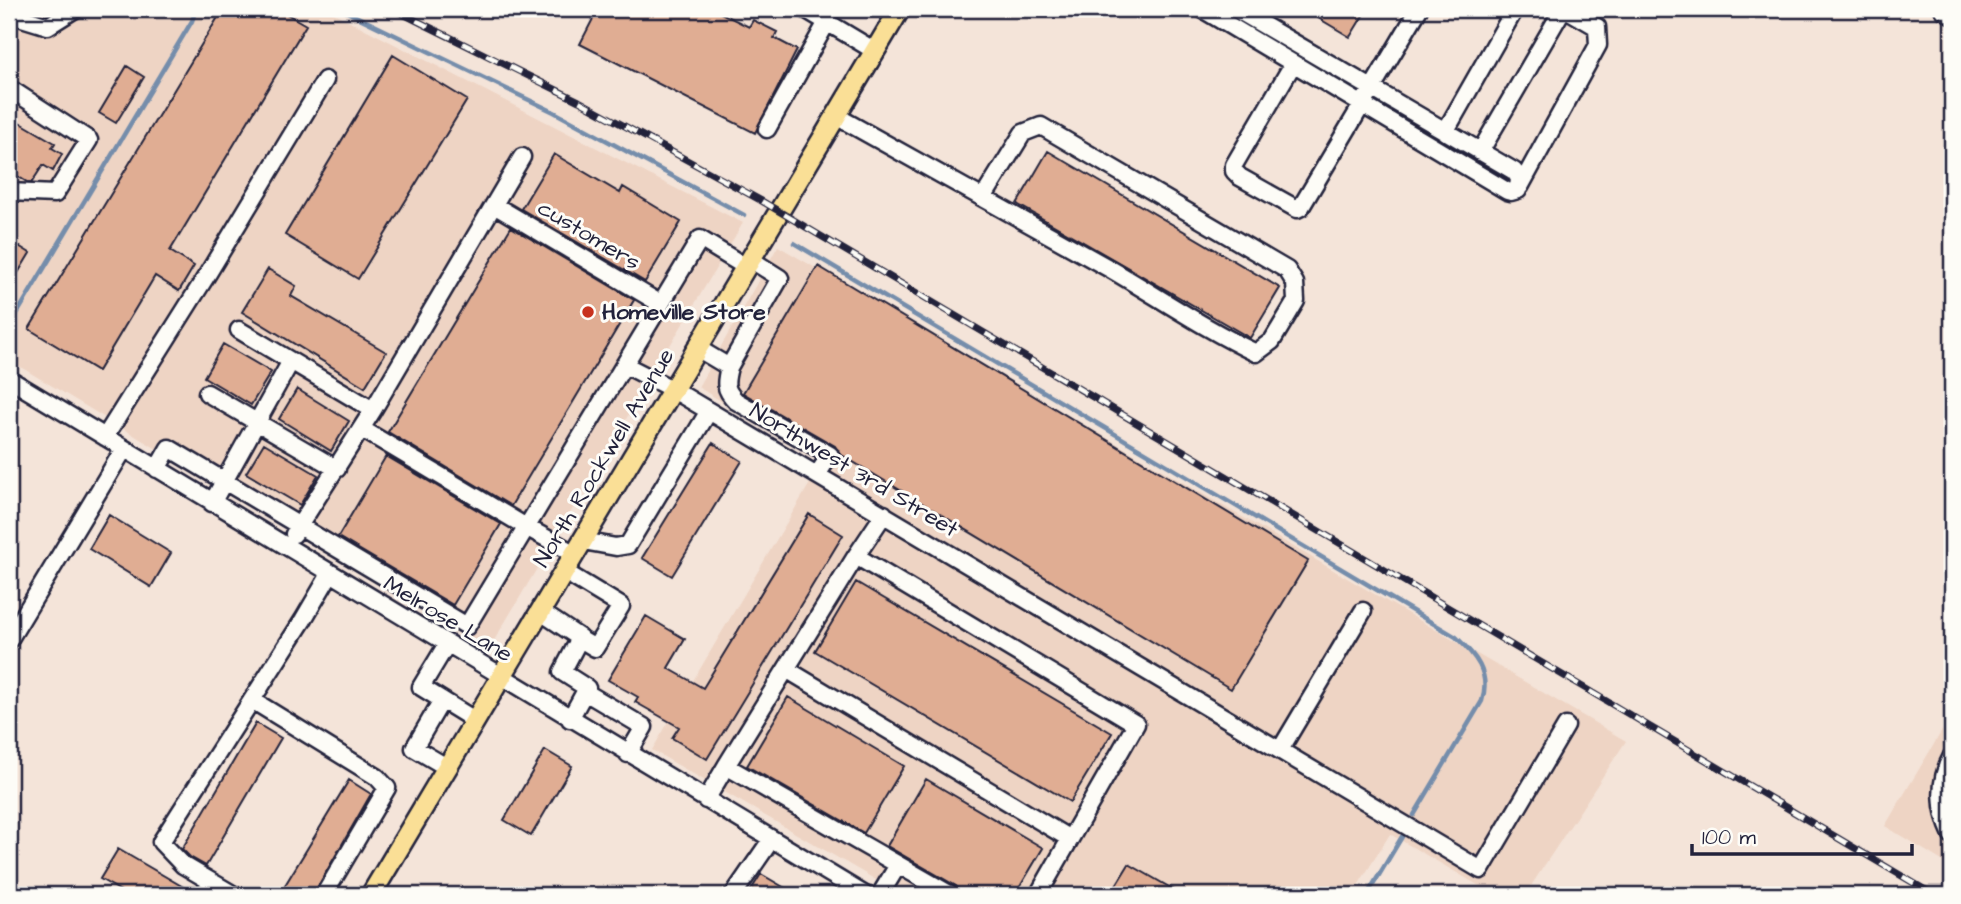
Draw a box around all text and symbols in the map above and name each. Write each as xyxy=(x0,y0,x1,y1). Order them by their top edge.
street label: customers xyxy=(532,192,646,278)
place label: Homeville Store xyxy=(602,296,766,328)
marker: Homeville Store xyxy=(580,304,596,320)
street label: North Rockwell Avenue xyxy=(526,343,682,573)
street label: Northwest 3rd Street xyxy=(744,395,965,545)
street label: Melrose Lane xyxy=(377,568,519,670)
scale bar xyxy=(1692,813,1912,857)
text: 100 m xyxy=(1702,823,1757,852)

